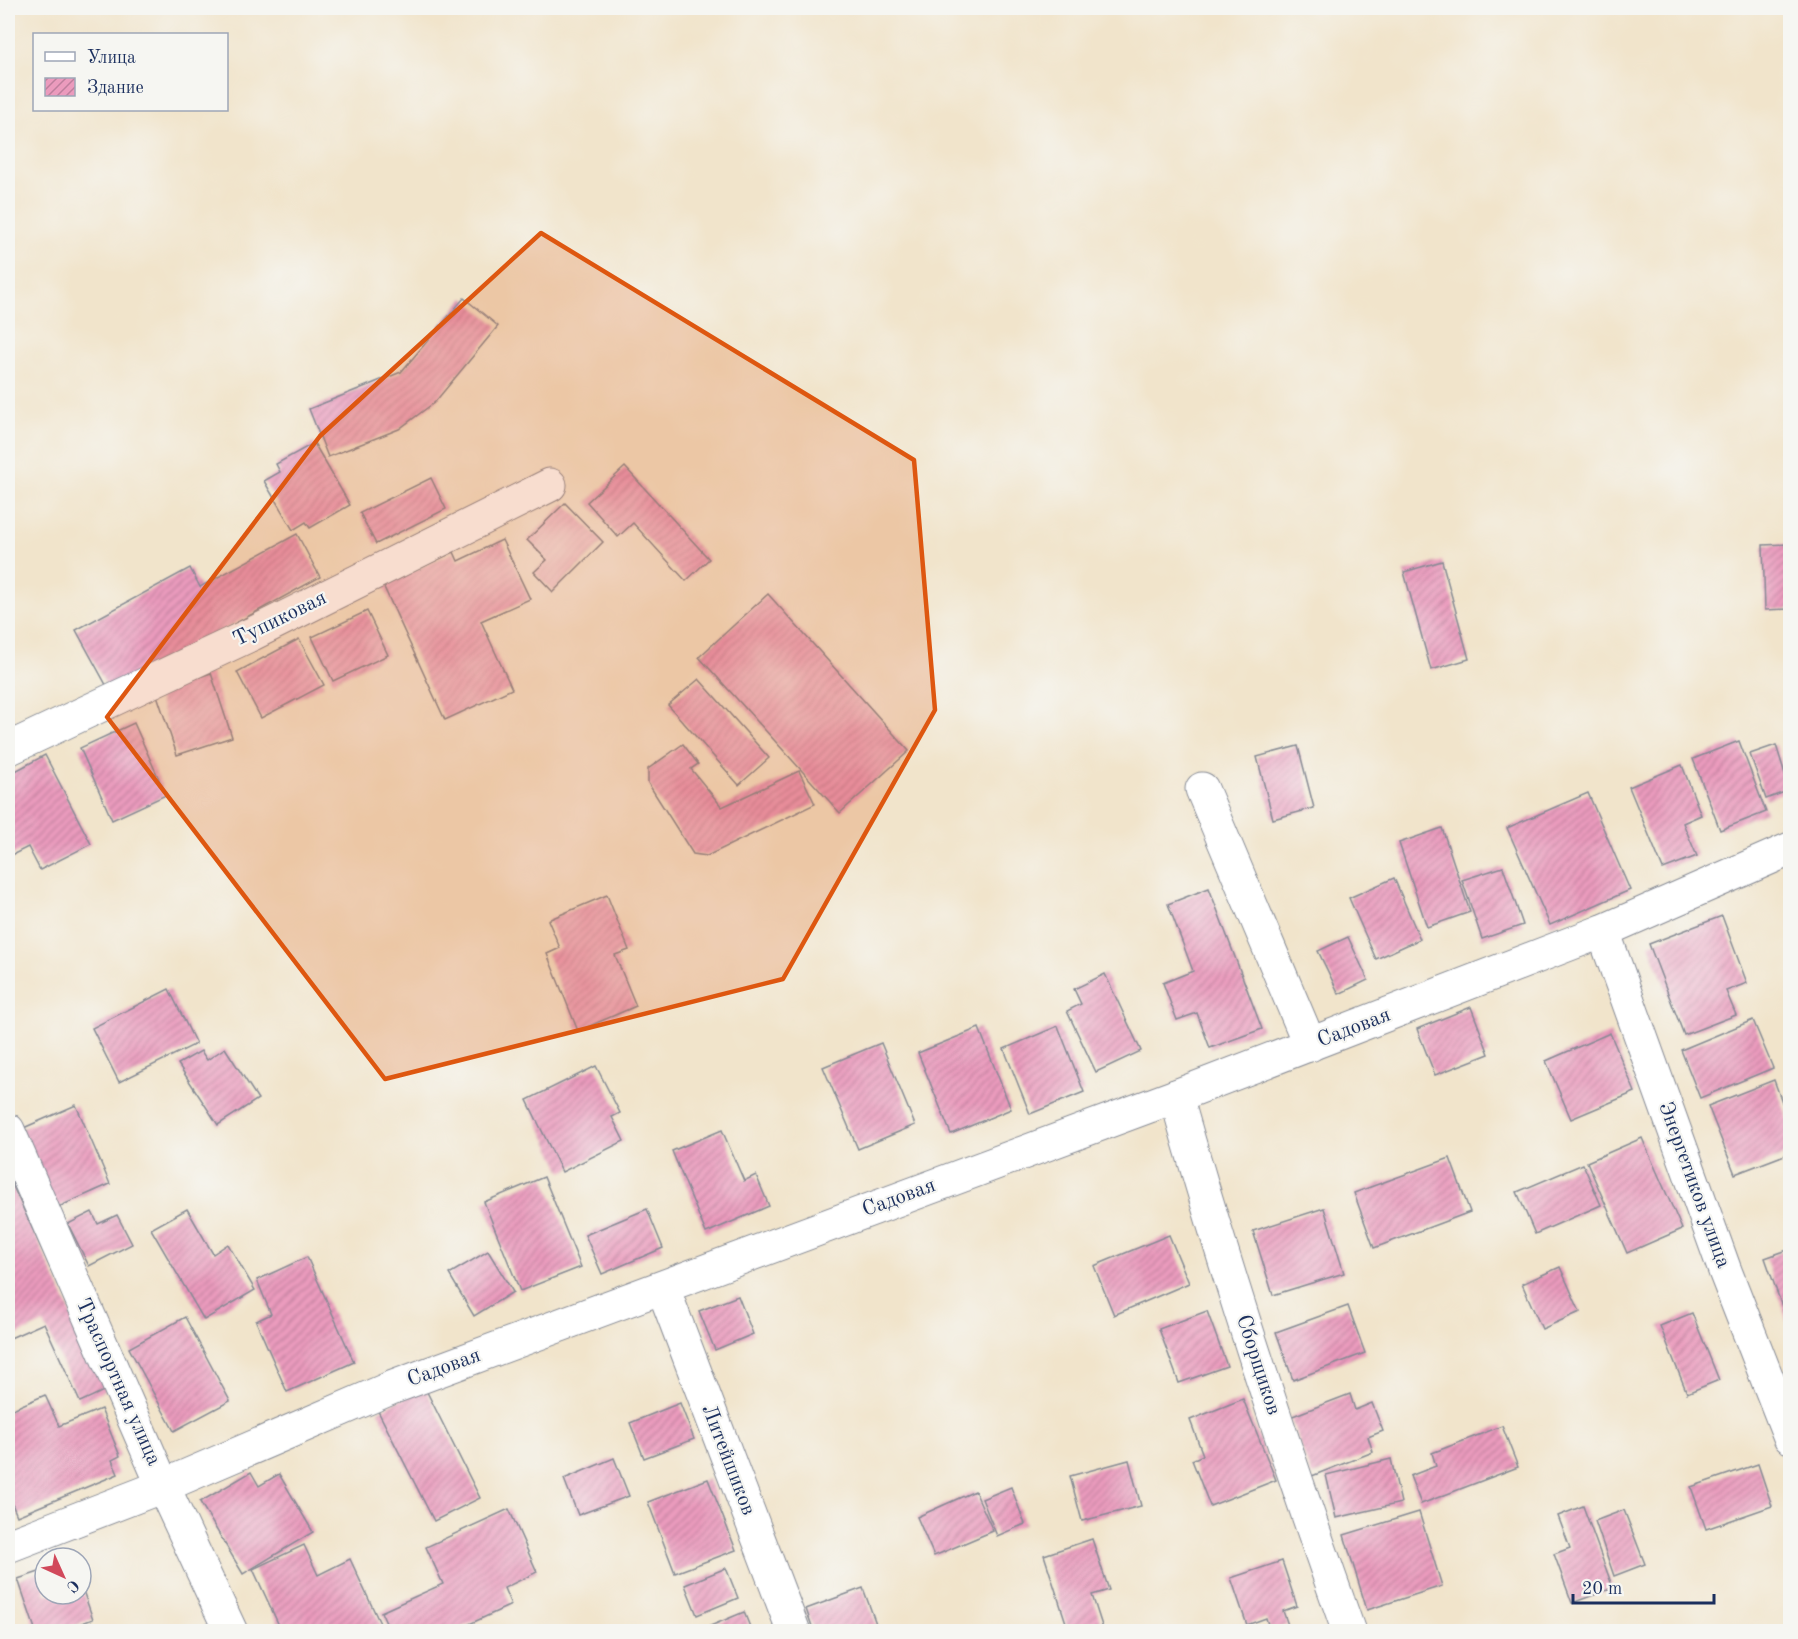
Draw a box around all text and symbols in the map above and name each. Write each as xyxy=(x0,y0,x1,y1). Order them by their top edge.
legend xyxy=(33,33,228,111)
text: Улица xyxy=(87,49,136,67)
text: Здание xyxy=(87,79,144,97)
street label: Тупиковая xyxy=(230,587,330,651)
street label: Садовая xyxy=(1315,1004,1394,1052)
street label: Энергетиков улица xyxy=(1654,1099,1734,1271)
street label: Садовая xyxy=(859,1175,939,1221)
street label: Траспортная улица xyxy=(72,1295,164,1469)
street label: Сборщиков xyxy=(1232,1312,1284,1418)
street label: Садовая xyxy=(404,1345,484,1391)
street label: Литейшиков xyxy=(697,1402,759,1518)
north arrow xyxy=(33,1546,93,1606)
scale bar xyxy=(1573,1567,1714,1605)
text: С xyxy=(63,1576,82,1595)
text: 20 m xyxy=(1582,1580,1622,1598)

